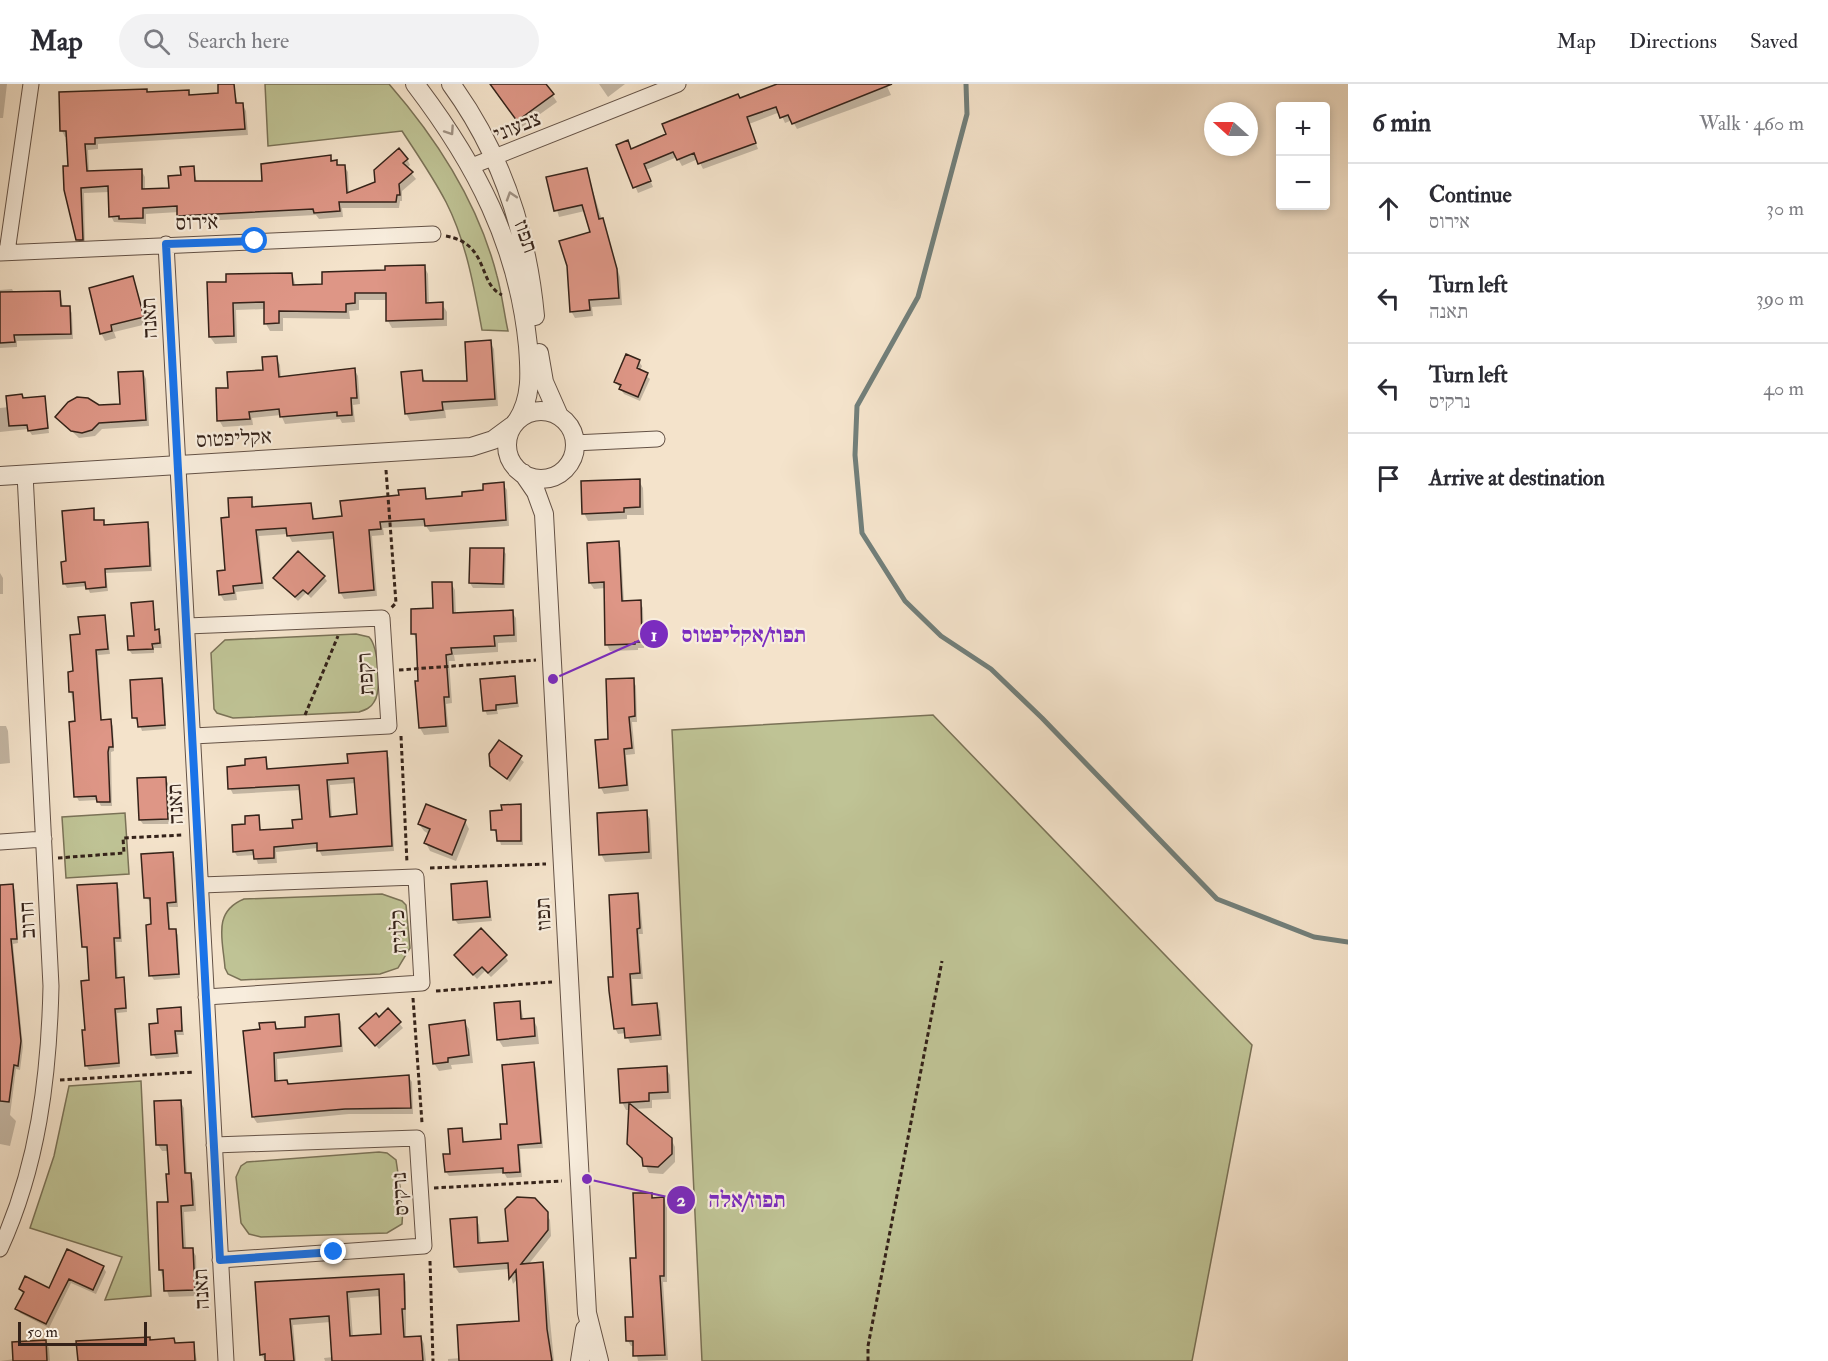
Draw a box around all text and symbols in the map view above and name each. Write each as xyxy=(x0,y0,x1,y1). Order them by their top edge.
search box xyxy=(119,14,539,68)
text: Map xyxy=(30,24,83,59)
icon: search xyxy=(140,25,173,58)
text: Search here xyxy=(188,27,289,55)
text: Map xyxy=(1556,28,1596,55)
text: Directions xyxy=(1629,28,1717,55)
text: Saved xyxy=(1750,28,1798,55)
north arrow xyxy=(1204,102,1258,156)
map controls xyxy=(1276,102,1330,210)
button: + xyxy=(1276,102,1330,156)
street label: צבעוני xyxy=(490,105,545,148)
text: 6 min xyxy=(1372,107,1431,139)
text: Walk · 460 m xyxy=(1699,111,1804,136)
one-way arrow xyxy=(443,124,454,135)
button: − xyxy=(1276,156,1330,210)
text: Continue xyxy=(1429,181,1512,209)
one-way arrow xyxy=(506,191,519,202)
icon: ahead xyxy=(1372,192,1405,225)
text: 30 m xyxy=(1766,196,1804,221)
street label: אירוס xyxy=(175,208,219,237)
text: אירוס xyxy=(1429,209,1470,234)
street label: תפוז xyxy=(507,216,544,256)
route start xyxy=(241,227,267,253)
text: Turn left xyxy=(1429,271,1508,299)
icon: left xyxy=(1372,282,1405,315)
text: 390 m xyxy=(1756,286,1804,311)
street label: תאנה xyxy=(135,297,164,339)
text: תאנה xyxy=(1429,299,1468,324)
text: Turn left xyxy=(1429,361,1508,389)
icon: left xyxy=(1372,372,1405,405)
text: 40 m xyxy=(1763,376,1804,401)
text: נרקיס xyxy=(1429,389,1470,414)
street label: אקליפטוס xyxy=(195,423,273,454)
icon: arrive xyxy=(1372,462,1405,495)
text: Arrive at destination xyxy=(1429,464,1605,492)
callout: תפוז/אקליפטוס xyxy=(639,614,818,654)
text: תפוז/אקליפטוס xyxy=(682,621,806,649)
text: 1 xyxy=(651,624,657,647)
street label: רקפת xyxy=(351,652,380,696)
street label: תאנה xyxy=(161,783,190,825)
street label: תפוז xyxy=(529,896,558,931)
street label: חרוב xyxy=(13,901,42,939)
street label: כלנית xyxy=(384,909,413,955)
street label: נרקיס xyxy=(386,1171,415,1217)
callout: תפוז/אלה xyxy=(666,1180,797,1220)
text: תפוז/אלה xyxy=(708,1186,786,1214)
text: 2 xyxy=(676,1189,686,1212)
route end xyxy=(320,1238,346,1264)
street label: תאנה xyxy=(187,1268,216,1310)
scale bar xyxy=(18,1319,147,1346)
text: 50 m xyxy=(27,1322,58,1342)

